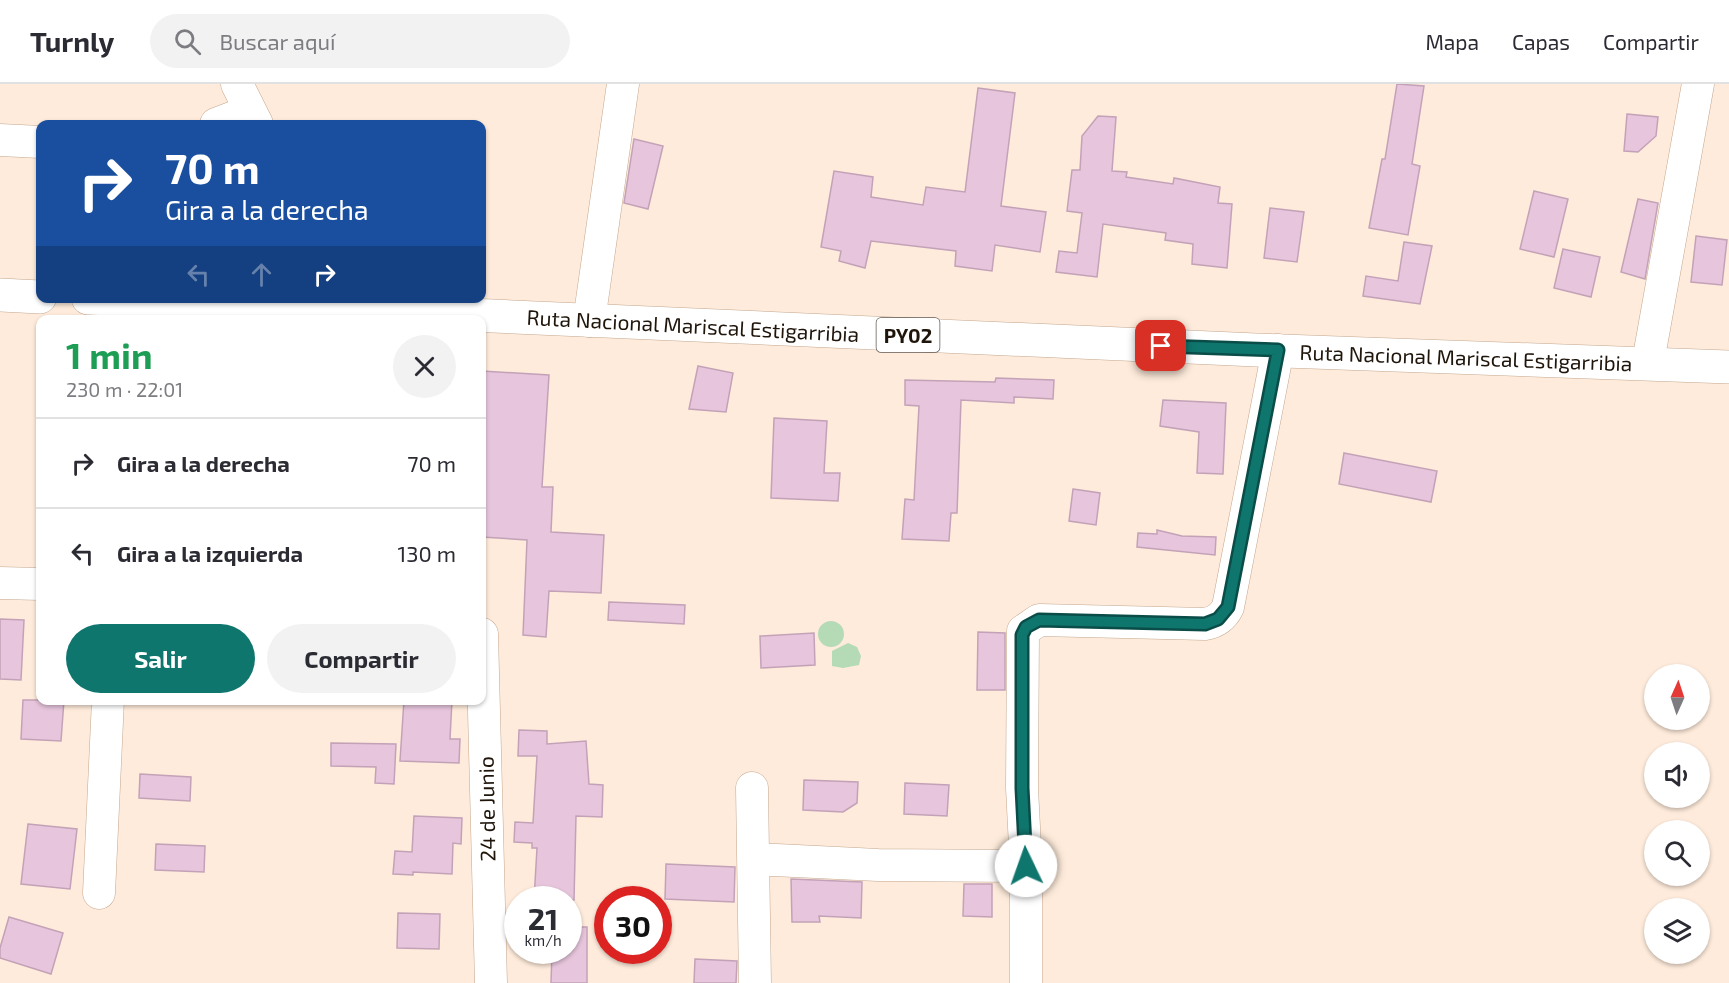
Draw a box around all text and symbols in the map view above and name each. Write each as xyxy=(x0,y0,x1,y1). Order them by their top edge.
search box xyxy=(150,14,570,68)
text: Turnly xyxy=(30,24,114,58)
icon: search xyxy=(171,25,204,58)
text: Buscar aquí xyxy=(219,28,335,54)
text: Mapa xyxy=(1425,29,1479,54)
text: Capas xyxy=(1512,29,1570,54)
text: Compartir xyxy=(1603,29,1699,54)
text: 70 m xyxy=(165,142,260,192)
icon: right xyxy=(66,144,144,222)
text: Gira a la derecha xyxy=(165,193,369,225)
icon: left xyxy=(182,258,215,291)
icon: ahead xyxy=(245,258,278,291)
icon: right xyxy=(308,258,341,291)
street label: Ruta Nacional Mariscal Estigarribia xyxy=(526,304,860,346)
road number: PY02 xyxy=(876,318,940,352)
pin xyxy=(1135,320,1186,371)
icon: arrive xyxy=(1144,329,1177,362)
text: 1 min xyxy=(66,333,153,376)
button: close xyxy=(393,335,456,398)
street label: Ruta Nacional Mariscal Estigarribia xyxy=(1299,339,1633,375)
text: 230 m · 22:01 xyxy=(66,377,183,401)
icon: right xyxy=(66,447,99,480)
text: Gira a la derecha xyxy=(117,450,290,476)
text: 70 m xyxy=(407,450,456,476)
icon: left xyxy=(66,537,99,570)
text: Gira a la izquierda xyxy=(117,540,303,566)
text: 130 m xyxy=(398,540,456,566)
button: Salir xyxy=(66,624,255,693)
button: Compartir xyxy=(267,624,456,693)
north arrow xyxy=(1644,664,1710,730)
map controls xyxy=(1644,664,1710,964)
button: sound xyxy=(1644,742,1710,808)
street label: 24 de Junio xyxy=(473,756,499,862)
button: search xyxy=(1644,820,1710,886)
position arrow xyxy=(994,834,1058,898)
speed limit sign: 30 xyxy=(594,886,672,964)
button: layers xyxy=(1644,898,1710,964)
text: 21 xyxy=(528,900,558,936)
text: km/h xyxy=(524,931,562,949)

